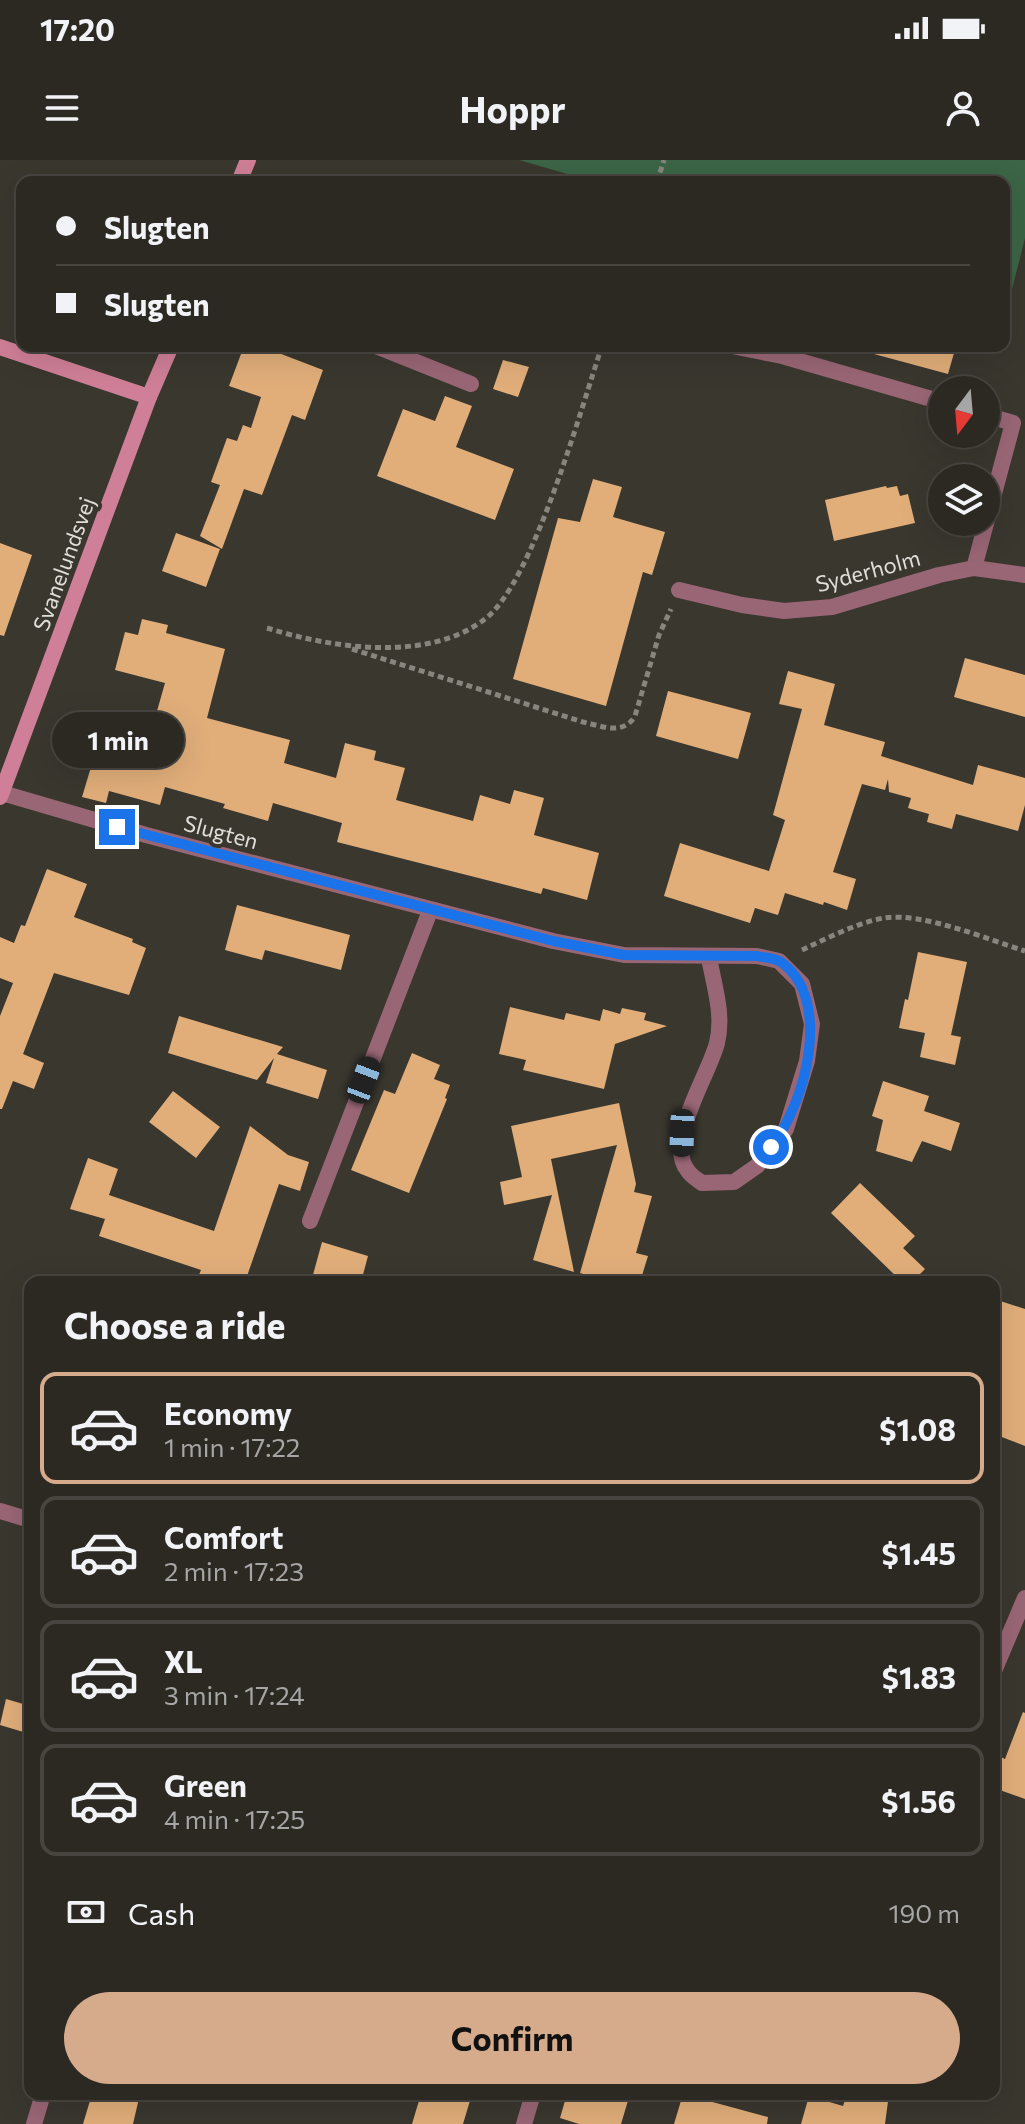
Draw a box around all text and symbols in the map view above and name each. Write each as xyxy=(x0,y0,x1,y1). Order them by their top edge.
text: 17:20 xyxy=(40,10,115,47)
icon: menu xyxy=(40,86,84,130)
text: Hoppr xyxy=(460,86,565,130)
icon: person xyxy=(941,86,985,130)
text: Slugten xyxy=(104,208,210,245)
text: Slugten xyxy=(104,285,210,322)
north arrow xyxy=(928,376,1000,448)
map controls xyxy=(928,376,1000,536)
button: layers xyxy=(928,464,1000,536)
street label: Svanelundsvej xyxy=(27,493,100,634)
street label: Syderholm xyxy=(813,544,923,597)
callout: 1 min xyxy=(51,711,183,767)
text: 1 min xyxy=(87,724,149,755)
route end xyxy=(99,809,135,845)
street label: Slugten xyxy=(181,809,261,854)
car xyxy=(344,1053,384,1107)
car xyxy=(669,1109,695,1157)
route start xyxy=(753,1129,789,1165)
text: Choose a ride xyxy=(64,1302,285,1346)
icon: car xyxy=(68,1392,140,1464)
text: Economy xyxy=(164,1394,292,1431)
text: $1.08 xyxy=(879,1410,956,1447)
text: 1 min · 17:22 xyxy=(164,1431,300,1462)
icon: car xyxy=(68,1516,140,1588)
text: Comfort xyxy=(164,1518,283,1555)
text: $1.45 xyxy=(882,1534,956,1571)
text: 2 min · 17:23 xyxy=(164,1555,304,1586)
icon: car xyxy=(68,1640,140,1712)
text: XL xyxy=(164,1642,203,1679)
text: $1.83 xyxy=(882,1658,956,1695)
text: 3 min · 17:24 xyxy=(164,1679,305,1710)
icon: car xyxy=(68,1764,140,1836)
text: Green xyxy=(164,1766,247,1803)
text: $1.56 xyxy=(881,1782,956,1819)
text: 4 min · 17:25 xyxy=(164,1803,305,1834)
icon: cash xyxy=(64,1890,108,1934)
text: Cash xyxy=(128,1894,195,1931)
text: 190 m xyxy=(888,1897,960,1928)
button: Confirm xyxy=(64,1992,960,2084)

